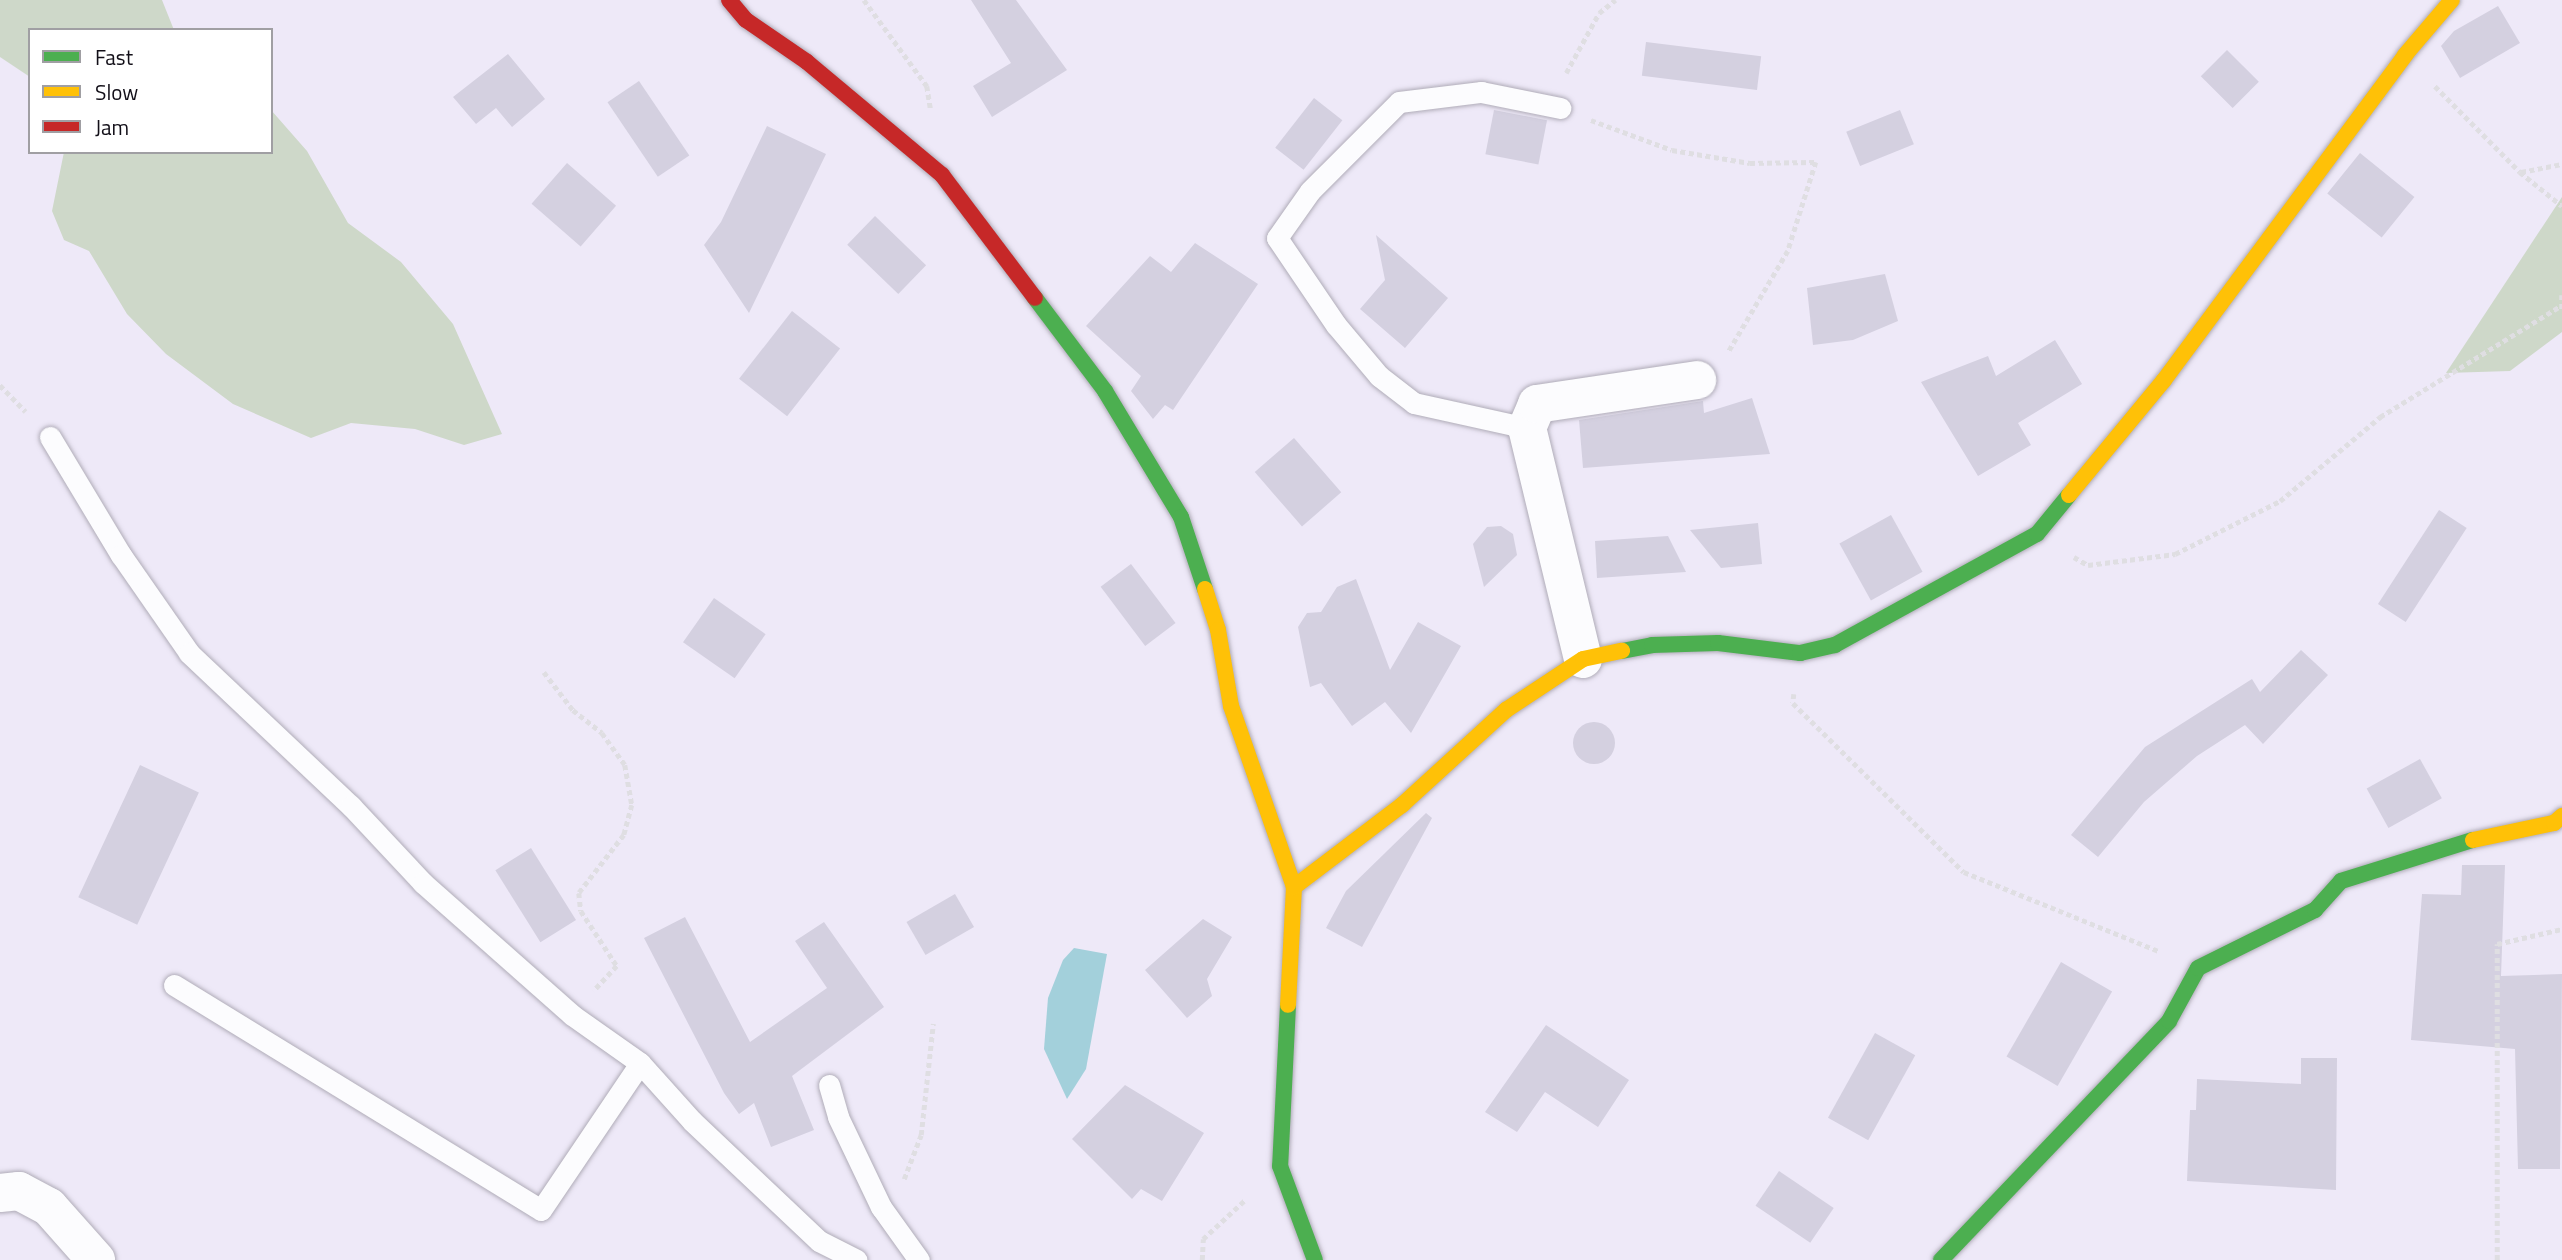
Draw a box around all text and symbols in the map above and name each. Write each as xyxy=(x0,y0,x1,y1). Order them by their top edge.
legend xyxy=(28,28,273,154)
text: Fast xyxy=(95,41,133,73)
text: Slow xyxy=(95,76,138,108)
text: Jam xyxy=(95,111,129,143)

